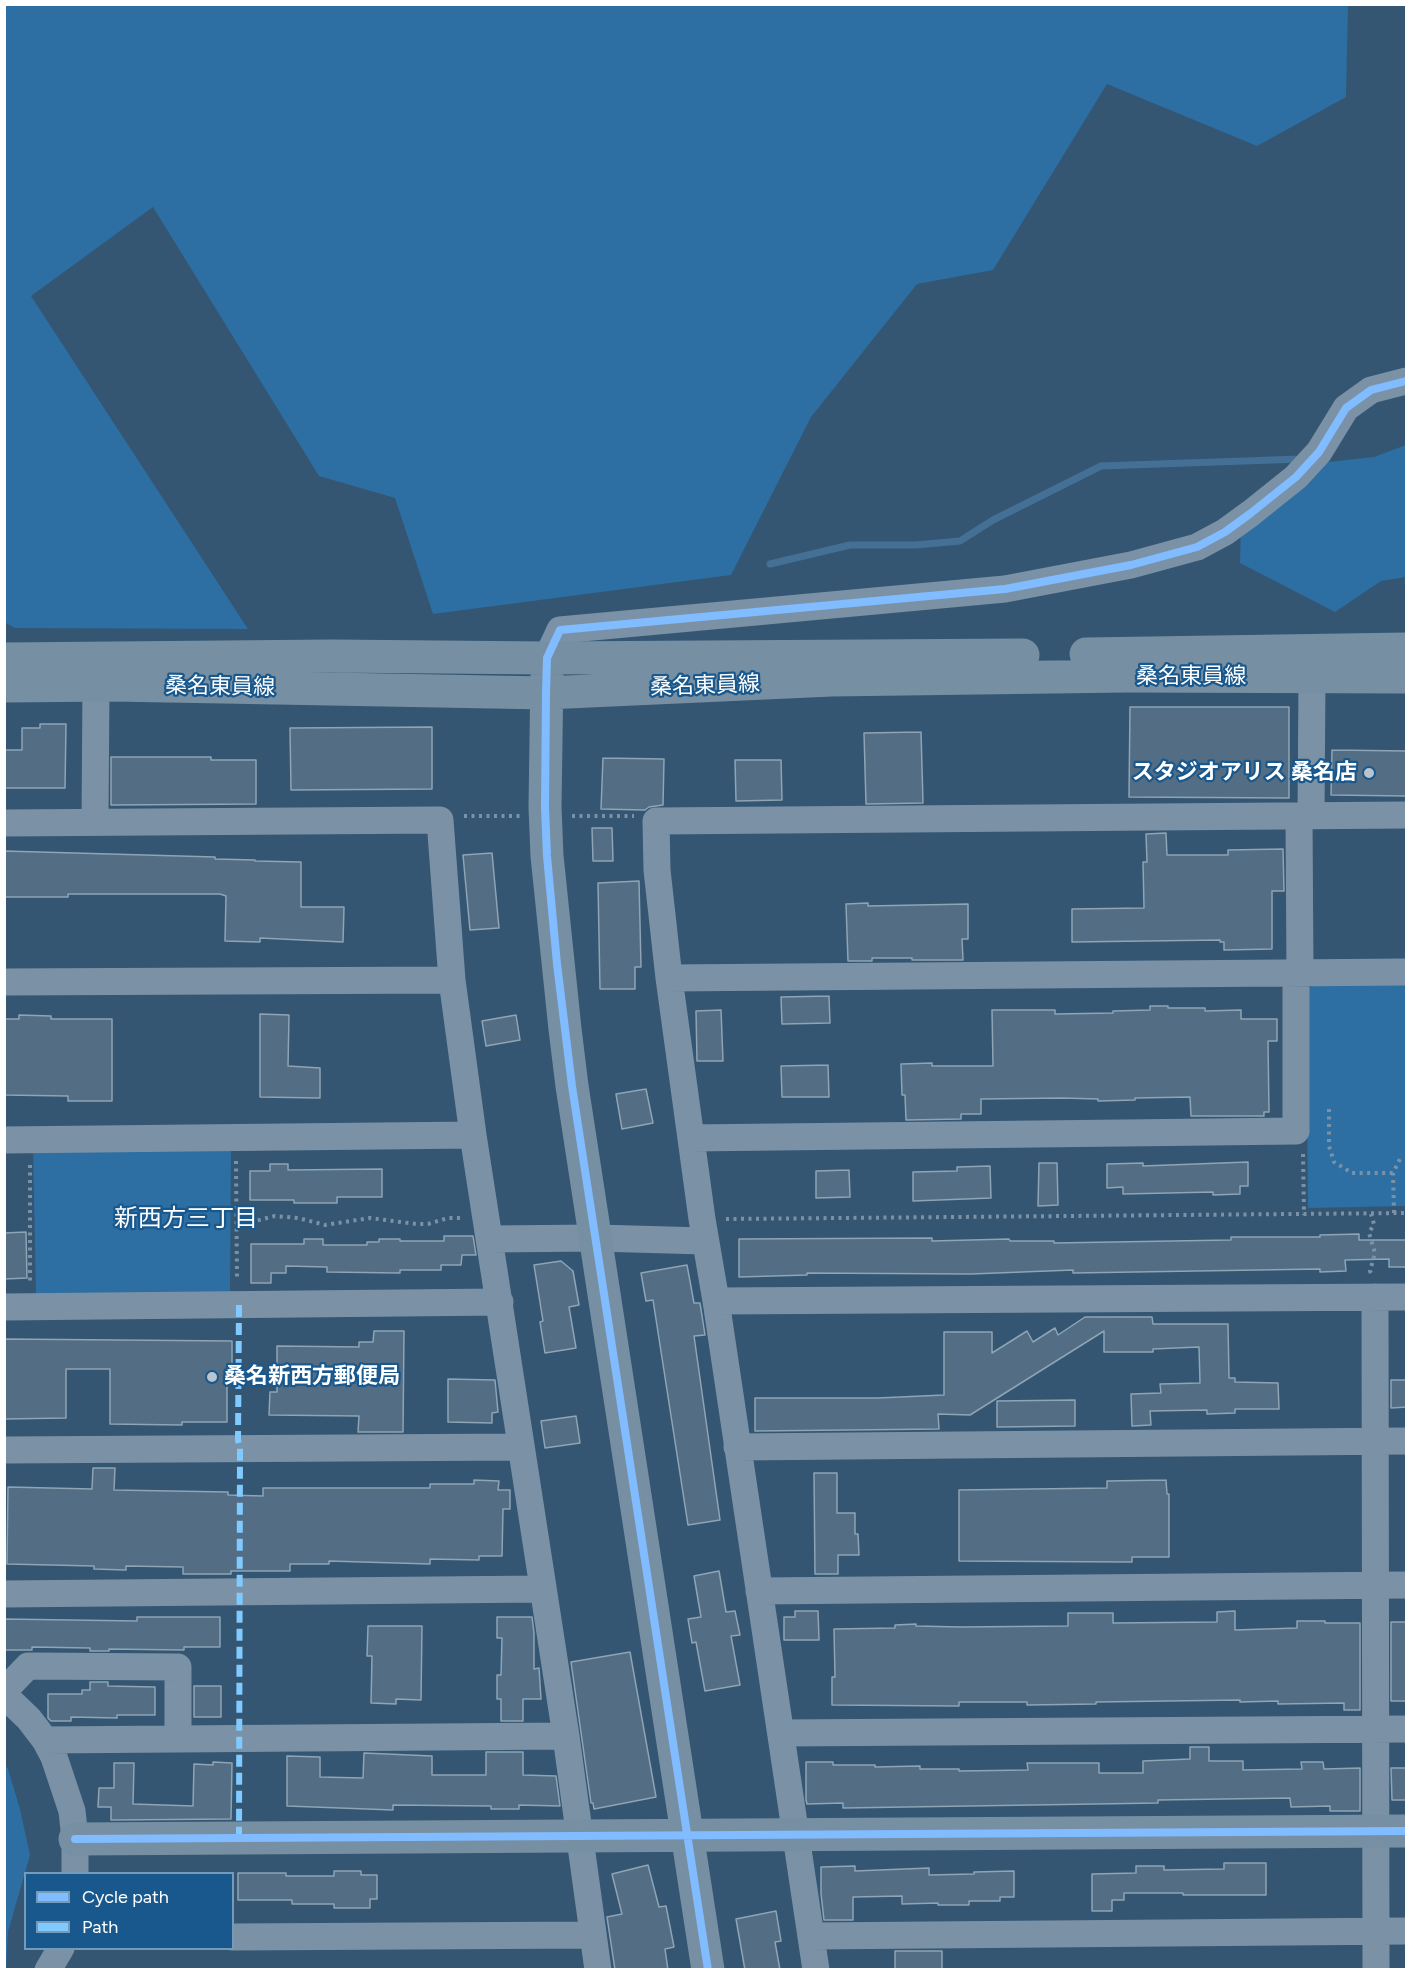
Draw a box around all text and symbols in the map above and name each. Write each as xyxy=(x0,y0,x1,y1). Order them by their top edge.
street label: 桑名東員線 xyxy=(1136,664,1246,690)
street label: 桑名東員線 xyxy=(650,671,760,701)
street label: 桑名東員線 xyxy=(165,673,275,701)
place label: スタジオアリス 桑名店 xyxy=(1132,760,1357,786)
marker: スタジオアリス 桑名店 xyxy=(1362,766,1376,780)
district label: 新西方三丁目 xyxy=(114,1205,258,1233)
place label: 桑名新西方郵便局 xyxy=(224,1364,400,1390)
marker: 桑名新西方郵便局 xyxy=(205,1370,219,1384)
legend xyxy=(24,1872,234,1950)
text: Cycle path xyxy=(82,1886,169,1908)
text: Path xyxy=(82,1916,118,1938)

